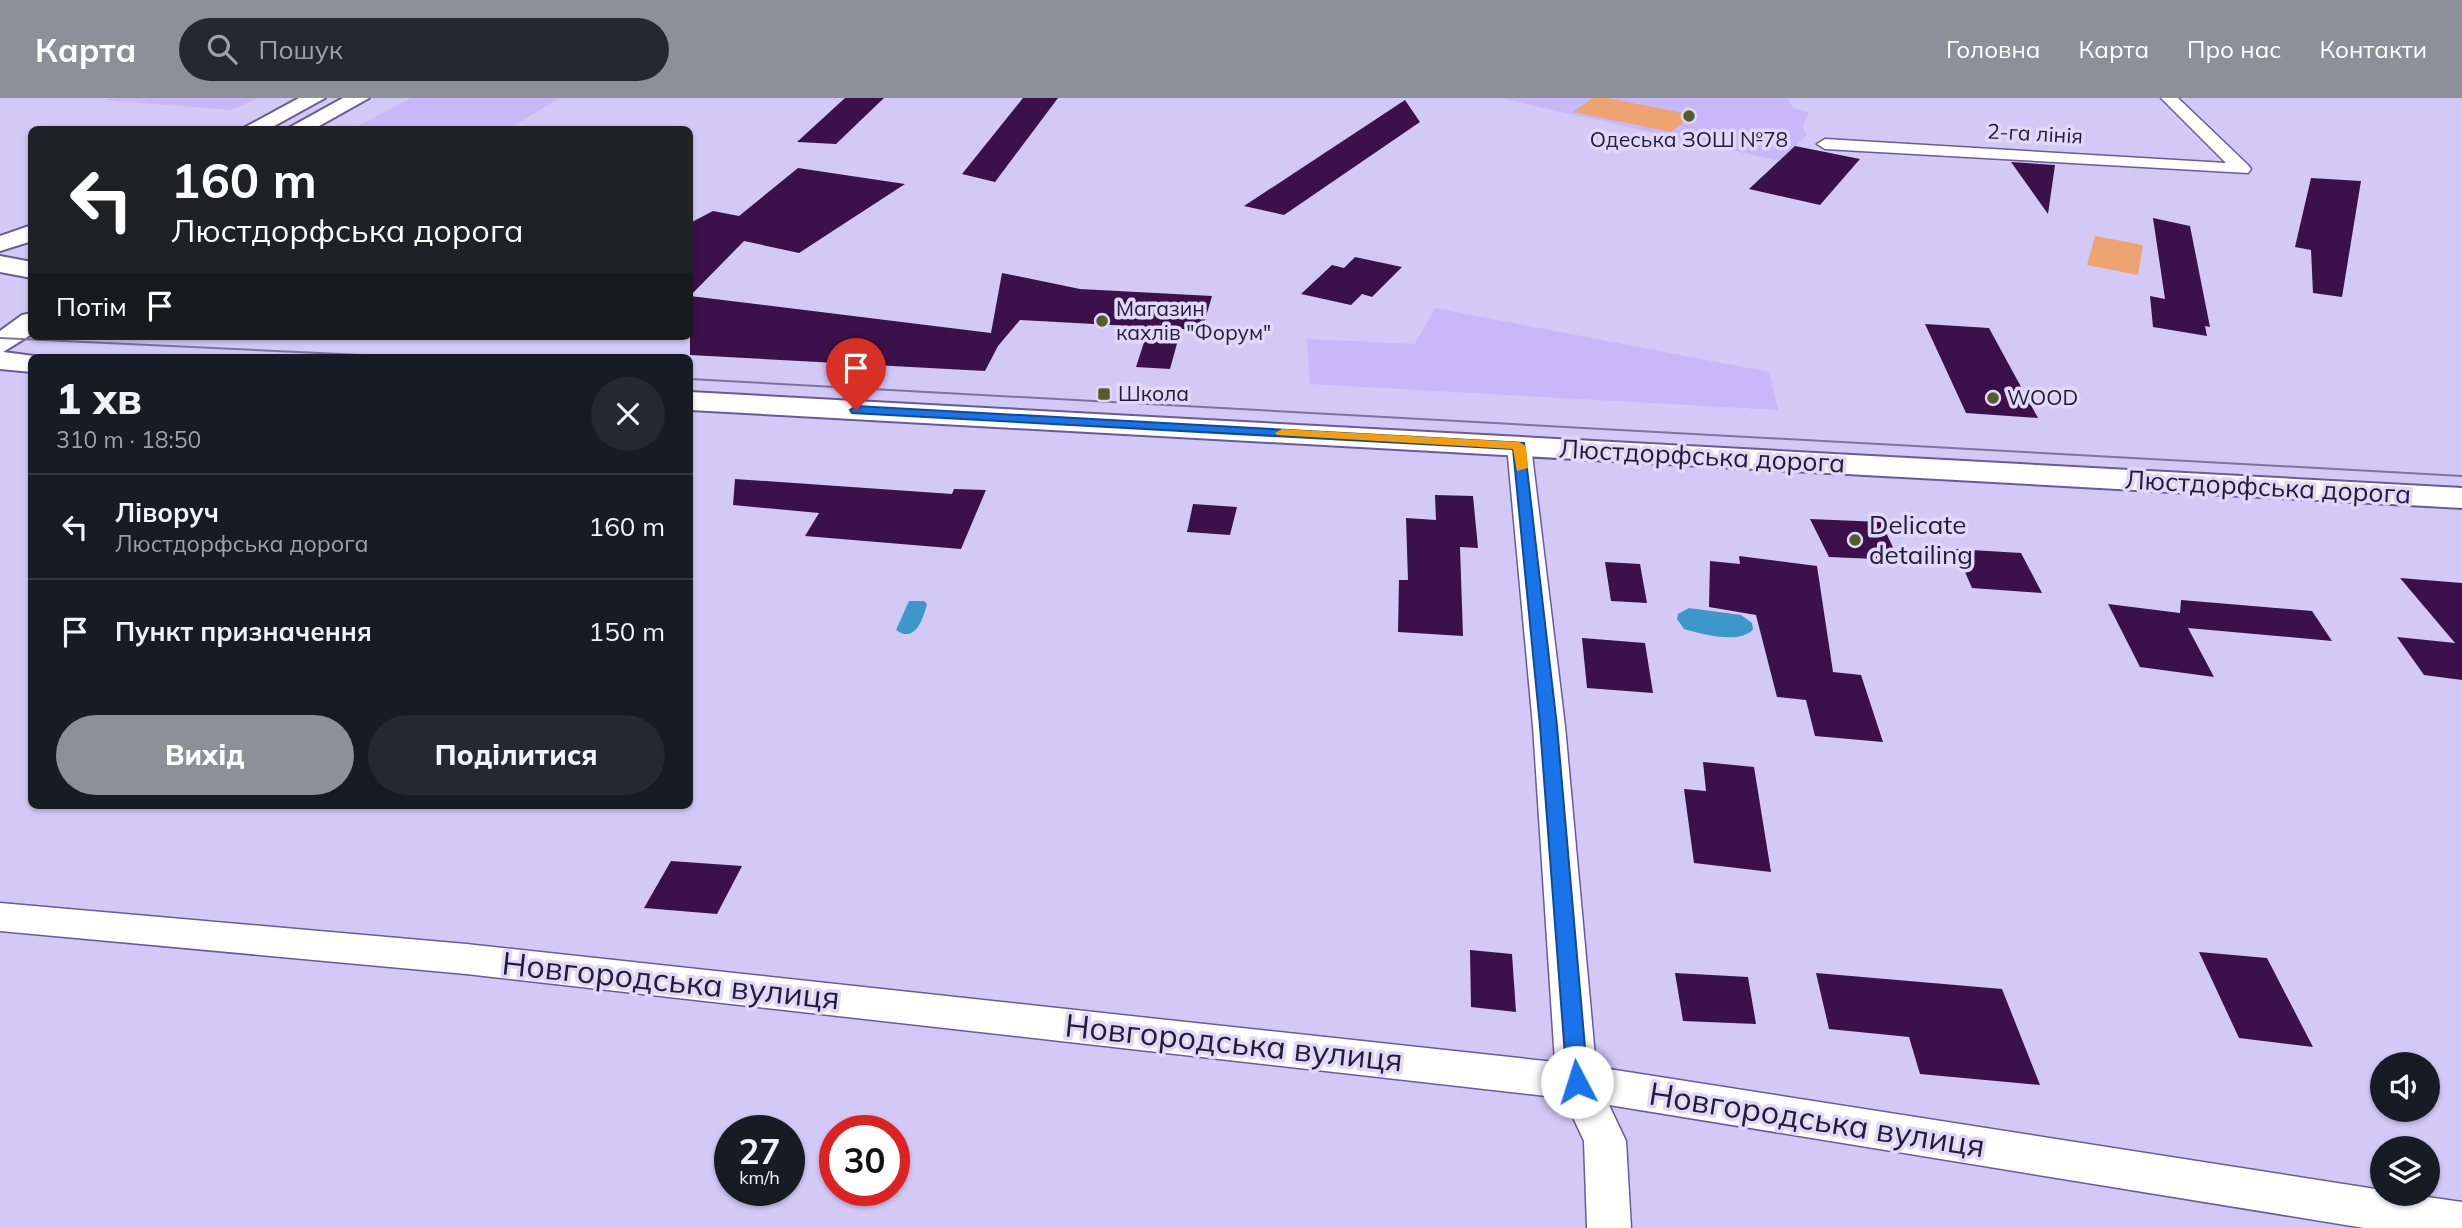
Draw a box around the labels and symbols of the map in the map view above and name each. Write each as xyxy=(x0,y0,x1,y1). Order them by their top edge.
marker: Одеська ЗОШ №78 xyxy=(1681,108,1697,124)
street label: 2-га лінія xyxy=(1986,118,2084,148)
place label: Одеська ЗОШ №78 xyxy=(1590,126,1788,152)
place label: Магазин кахлів "Форум" xyxy=(1116,295,1271,345)
marker: Магазин кахлів "Форум" xyxy=(1094,313,1110,329)
pin xyxy=(826,338,886,410)
place label: Школа xyxy=(1118,380,1189,406)
place label: WOOD xyxy=(2007,384,2078,410)
marker: Школа xyxy=(1096,386,1112,402)
marker: WOOD xyxy=(1985,390,2001,406)
street label: Люстдорфська дорога xyxy=(1558,432,1846,479)
street label: Люстдорфська дорога xyxy=(2124,463,2412,510)
place label: Delicate detailing xyxy=(1869,508,1973,571)
marker: Delicate detailing xyxy=(1847,532,1863,548)
street label: Новгородська вулиця xyxy=(500,942,842,1018)
street label: Новгородська вулиця xyxy=(1063,1004,1405,1080)
position arrow xyxy=(1540,1045,1614,1119)
street label: Новгородська вулиця xyxy=(1646,1073,1988,1165)
speed limit sign: 30 xyxy=(819,1115,910,1206)

